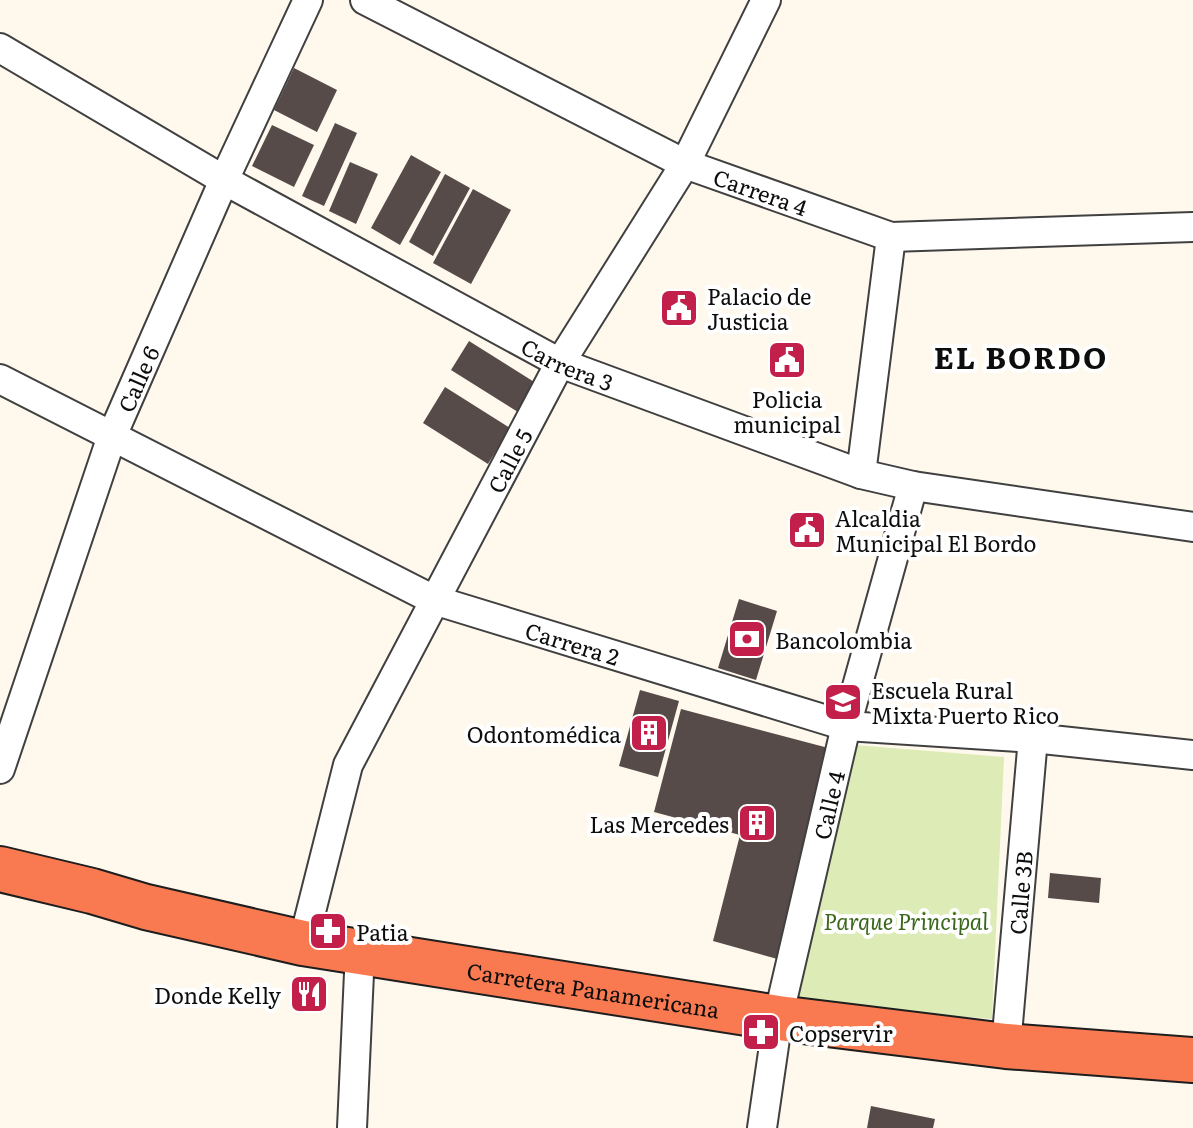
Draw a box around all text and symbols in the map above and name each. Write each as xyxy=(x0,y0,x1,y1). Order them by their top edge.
street label: Carrera 4 xyxy=(709,159,812,223)
place label: Palacio de Justicia xyxy=(707,279,811,337)
public building icon: Palacio de Justicia xyxy=(658,287,700,329)
street label: Carrera 3 xyxy=(516,329,618,398)
district label: EL BORDO xyxy=(934,334,1108,378)
public building icon: Policia municipal xyxy=(766,339,808,381)
street label: Calle 6 xyxy=(108,340,166,417)
place label: Policia municipal xyxy=(733,382,841,440)
street label: Calle 5 xyxy=(478,422,539,498)
place label: Alcaldia Municipal El Bordo xyxy=(835,501,1037,559)
public building icon: Alcaldia Municipal El Bordo xyxy=(786,509,828,551)
street label: Carrera 2 xyxy=(522,613,624,672)
bank icon: Bancolombia xyxy=(726,618,768,660)
place label: Bancolombia xyxy=(775,623,912,656)
place label: Escuela Rural Mixta Puerto Rico xyxy=(871,673,1059,731)
school or university icon: Escuela Rural Mixta Puerto Rico xyxy=(822,681,864,723)
building icon: Odontomédica xyxy=(628,712,670,754)
place label: Odontomédica xyxy=(467,717,621,750)
street label: Calle 4 xyxy=(804,767,852,842)
building icon: Las Mercedes xyxy=(736,802,778,844)
place label: Las Mercedes xyxy=(589,807,729,840)
street label: Calle 3B xyxy=(999,849,1040,936)
park label: Parque Principal xyxy=(824,904,989,937)
pharmacy icon: Patia xyxy=(307,910,349,952)
place label: Patia xyxy=(356,915,409,948)
street label: Carretera Panamericana xyxy=(465,953,722,1025)
restaurant icon: Donde Kelly xyxy=(288,973,330,1015)
place label: Donde Kelly xyxy=(154,978,281,1011)
pharmacy icon: Copservir xyxy=(740,1011,782,1053)
place label: Copservir xyxy=(789,1016,893,1049)

